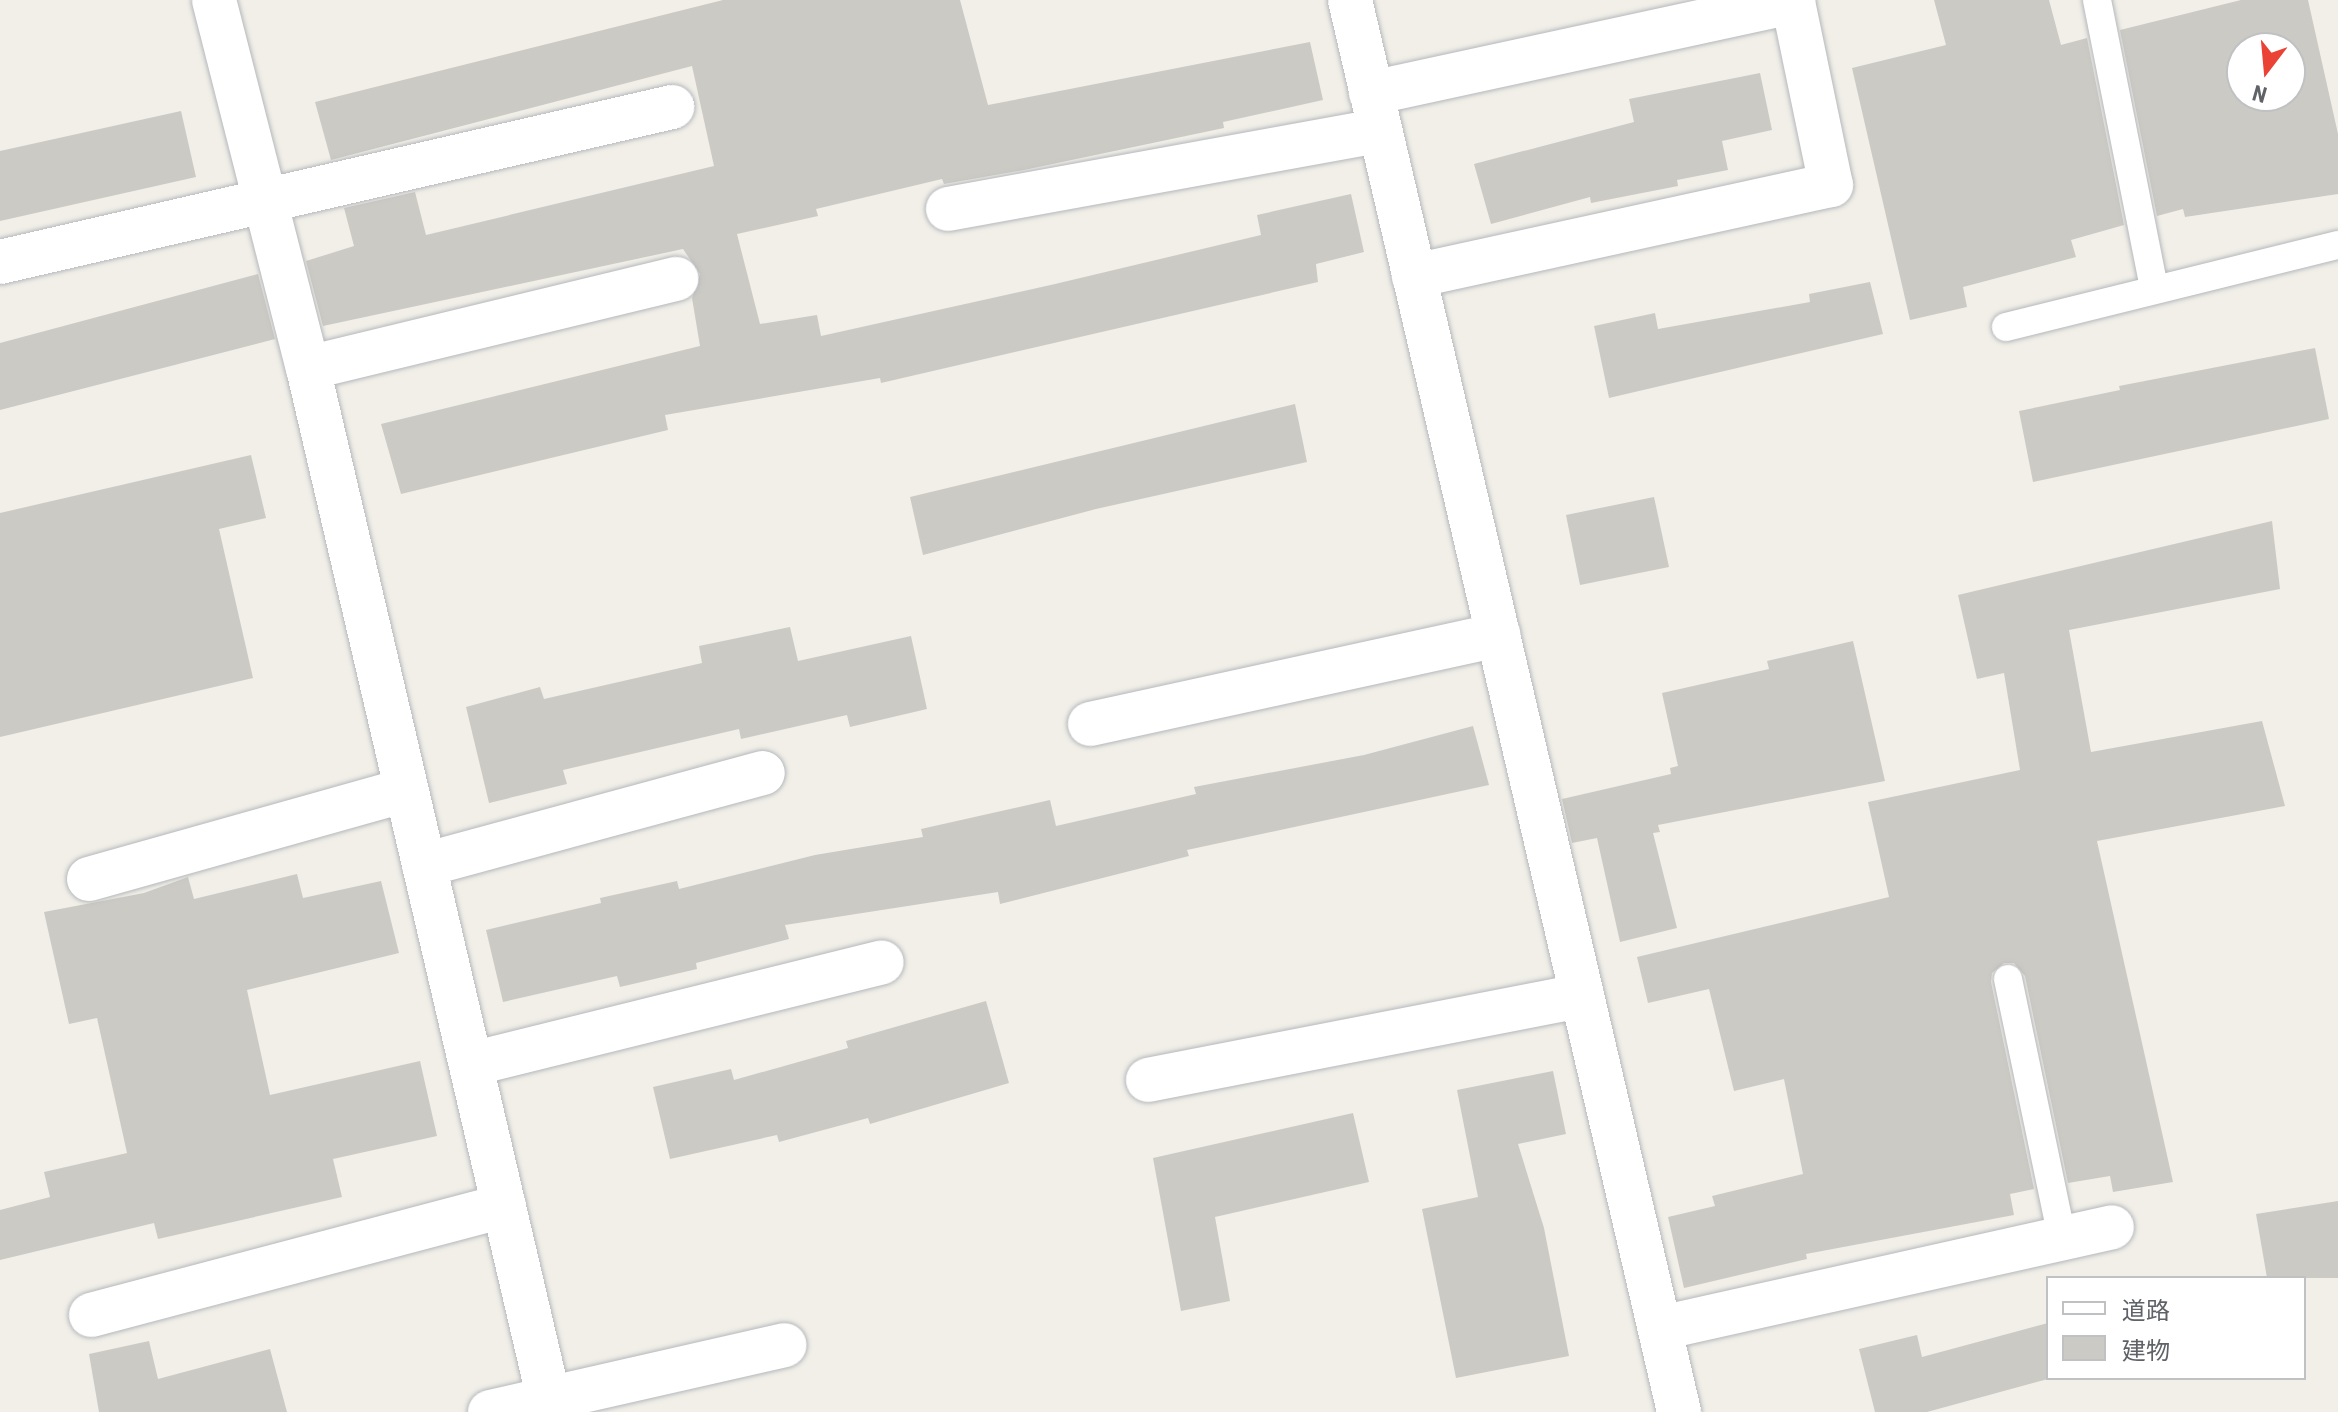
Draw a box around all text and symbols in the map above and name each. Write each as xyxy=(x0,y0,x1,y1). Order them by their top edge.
north arrow xyxy=(2226,32,2306,112)
text: N xyxy=(2250,80,2270,108)
legend xyxy=(2046,1276,2306,1380)
text: 道路 xyxy=(2122,1297,2170,1325)
text: 建物 xyxy=(2122,1337,2170,1365)

